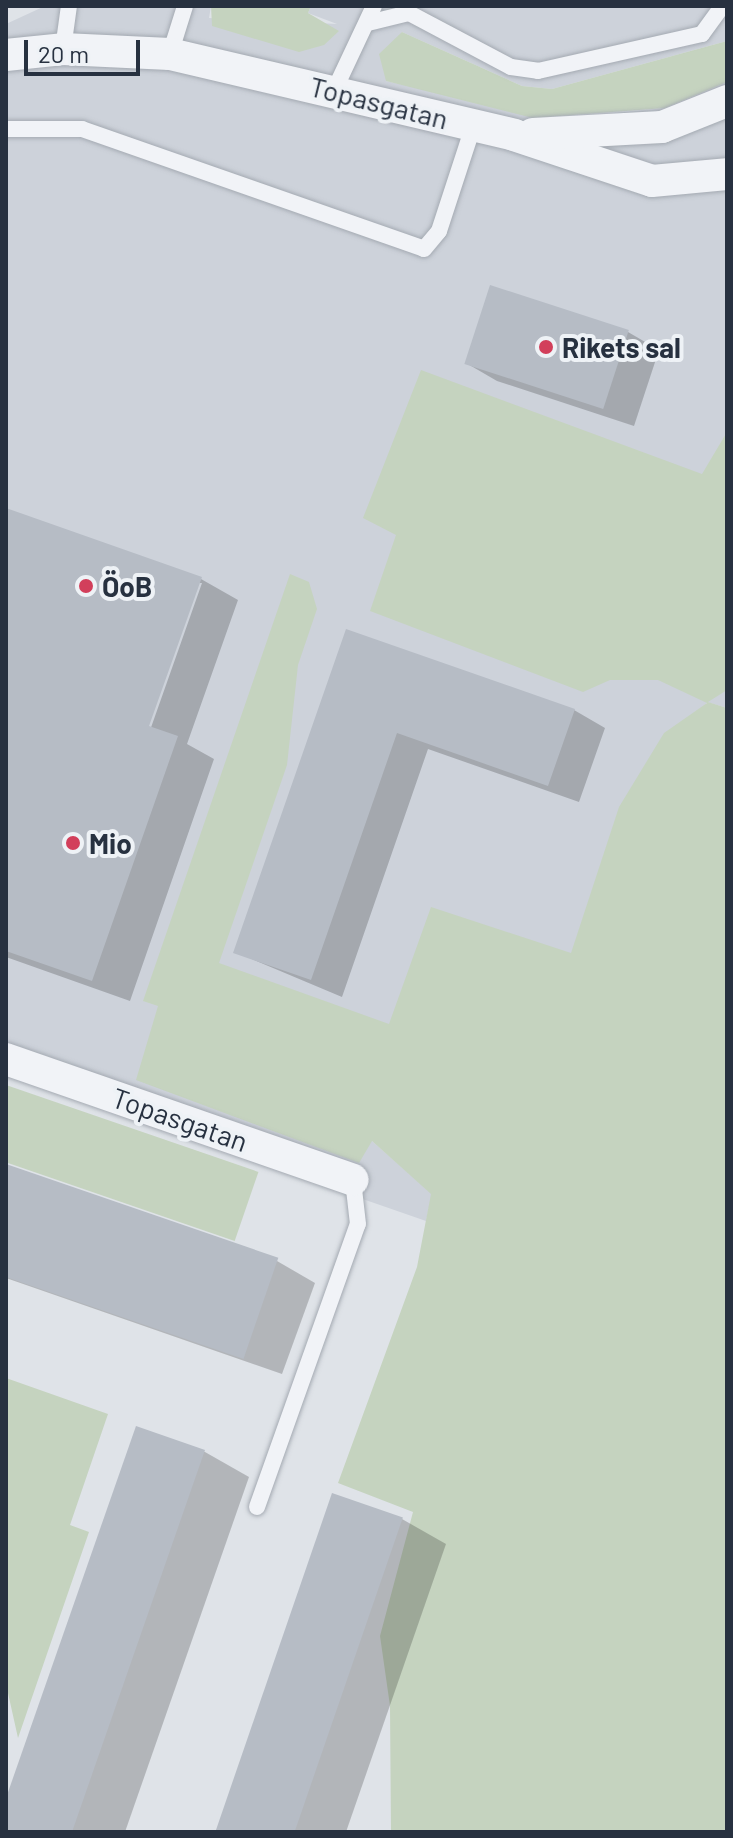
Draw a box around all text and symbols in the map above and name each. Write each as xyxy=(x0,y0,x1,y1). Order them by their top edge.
scale bar xyxy=(28,24,144,74)
text: 20 m xyxy=(38,39,89,68)
street label: Topasgatan xyxy=(306,69,452,135)
place label: Rikets sal xyxy=(562,330,681,364)
marker: Rikets sal xyxy=(537,338,555,356)
place label: ÖoB xyxy=(102,569,152,603)
marker: ÖoB xyxy=(77,577,95,595)
place label: Mio xyxy=(89,826,132,860)
marker: Mio xyxy=(64,834,82,852)
street label: Topasgatan xyxy=(108,1080,252,1158)

